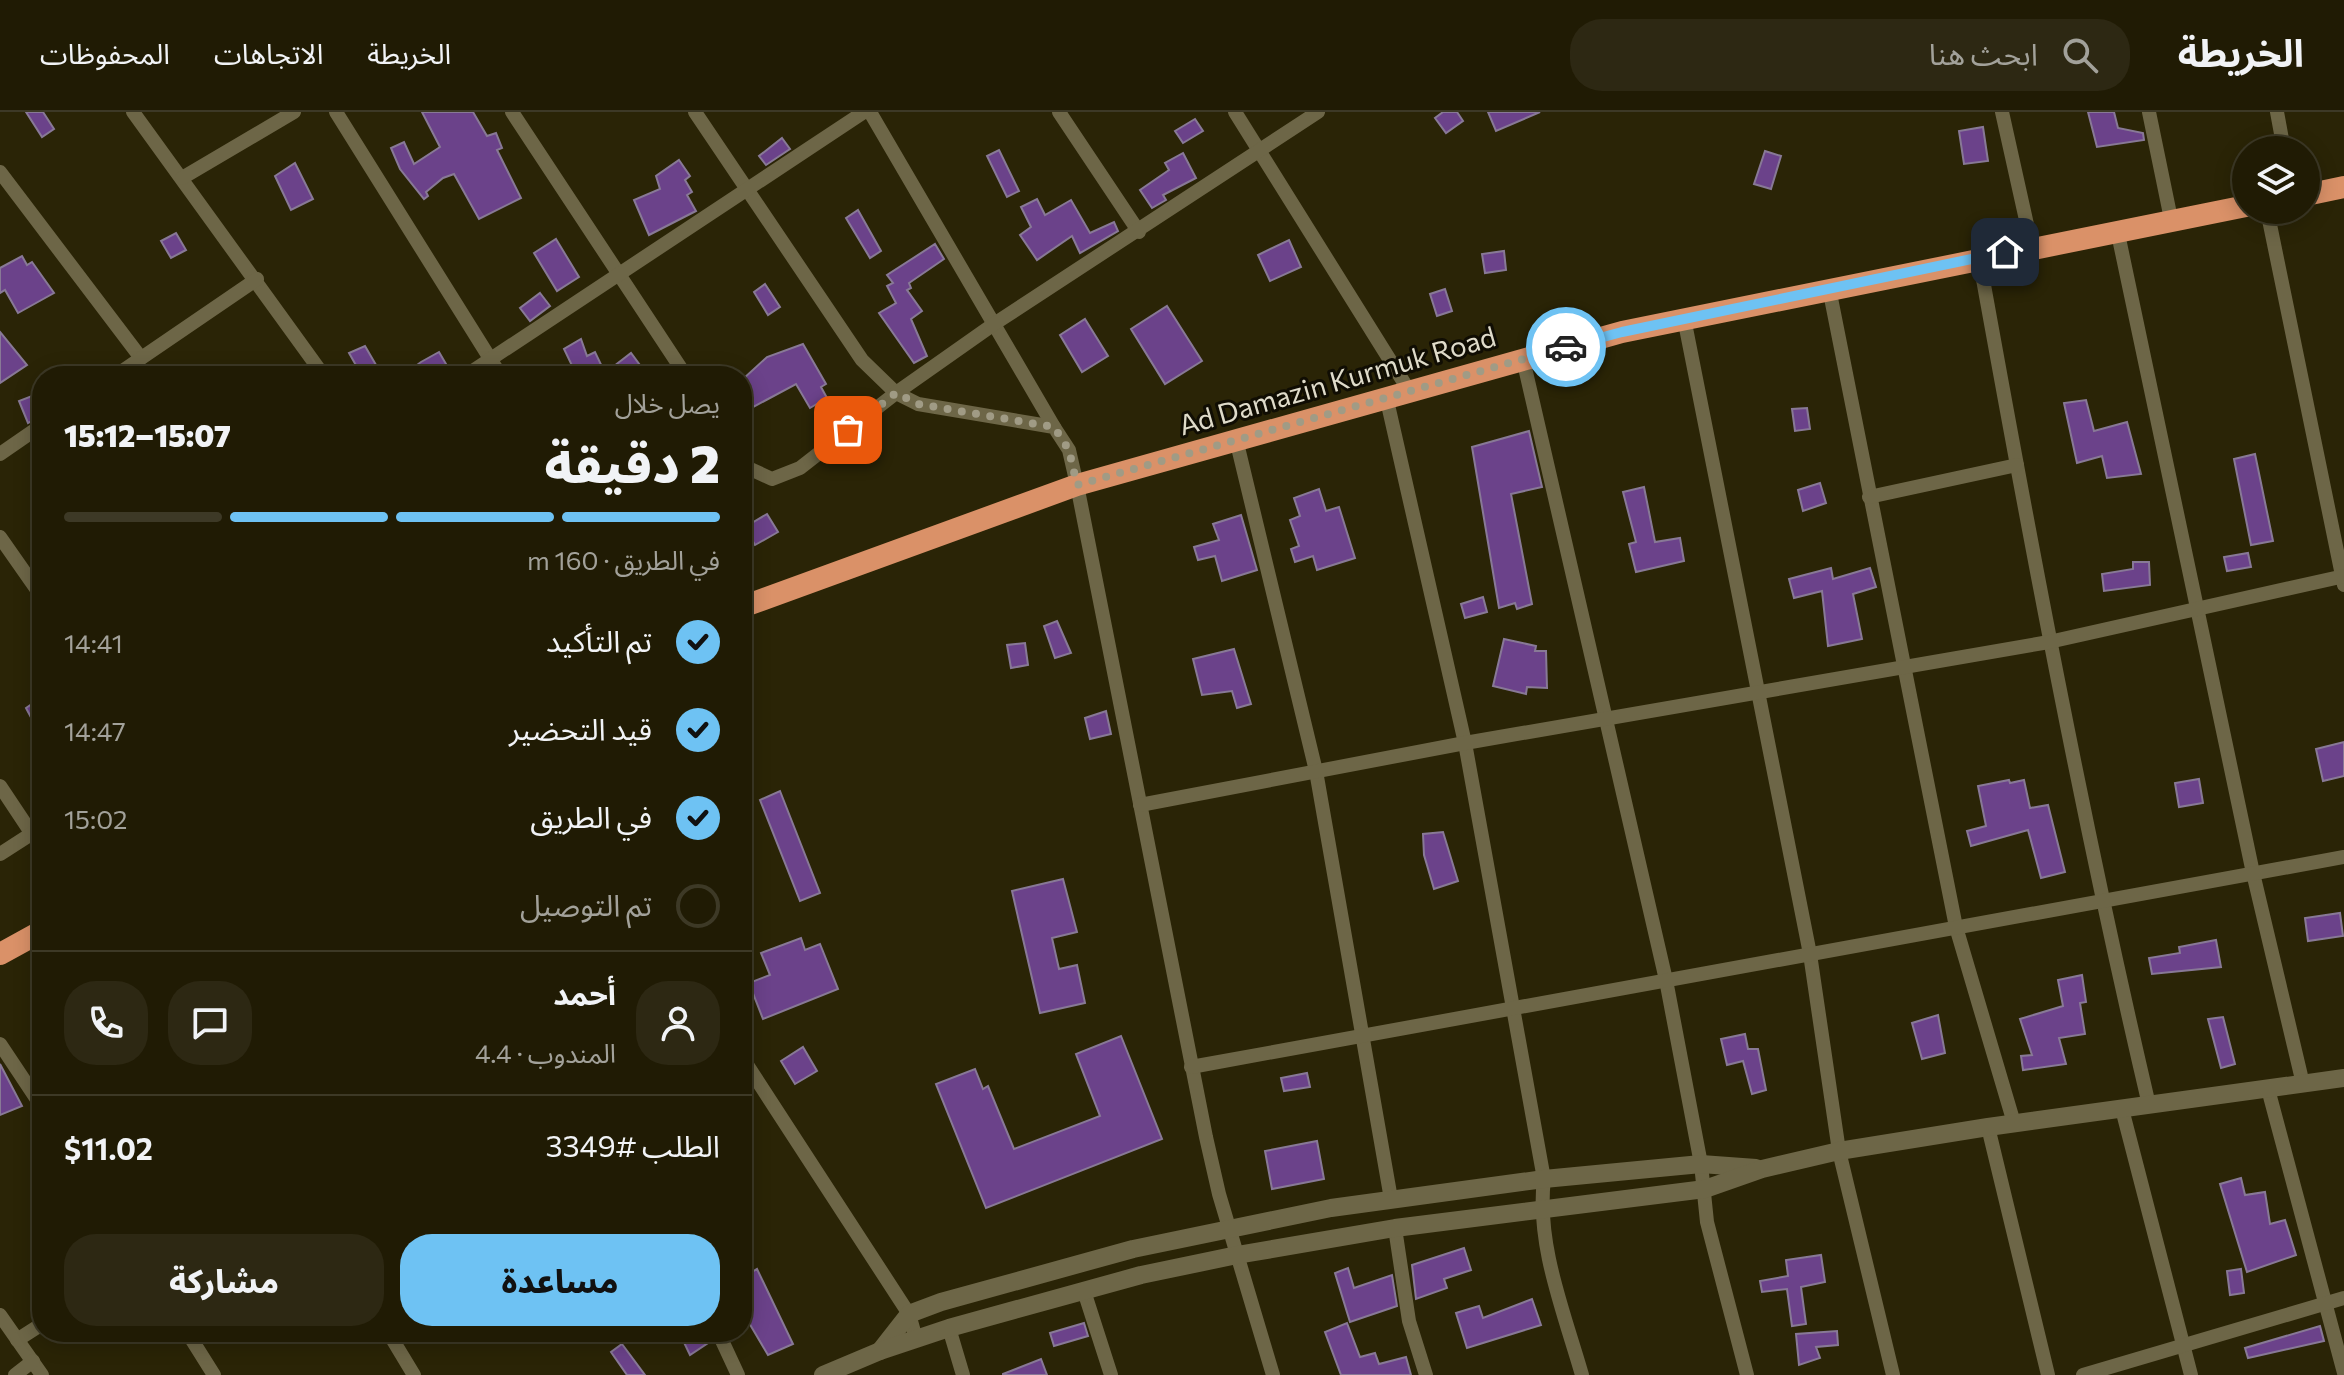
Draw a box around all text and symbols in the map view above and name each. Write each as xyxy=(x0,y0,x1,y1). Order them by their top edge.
search box xyxy=(1570,19,2130,91)
text: الخريطة xyxy=(2178,28,2304,75)
icon: search xyxy=(2058,33,2102,77)
text: ابحث هنا xyxy=(1929,34,2038,71)
text: المحفوظات xyxy=(40,36,170,70)
text: الاتجاهات xyxy=(214,36,323,70)
text: الخريطة xyxy=(367,36,451,70)
map controls xyxy=(2232,136,2320,224)
button: layers xyxy=(2232,136,2320,224)
pin xyxy=(1971,218,2039,286)
icon: home xyxy=(1983,230,2027,274)
courier xyxy=(1526,307,1606,387)
street label: Ad Damazin Kurmuk Road xyxy=(1175,318,1499,442)
icon: car xyxy=(1544,325,1588,369)
text: يصل خلال xyxy=(615,387,720,418)
pin xyxy=(814,396,882,464)
icon: bag xyxy=(826,408,870,452)
text: 15:07–15:12 xyxy=(64,416,231,453)
text: 2 دقيقة xyxy=(544,430,720,494)
text: في الطريق · 160 m xyxy=(527,544,720,575)
icon: check xyxy=(676,620,720,664)
text: تم التأكيد xyxy=(546,621,652,658)
text: 14:41 xyxy=(64,627,123,658)
icon: check xyxy=(676,708,720,752)
text: قيد التحضير xyxy=(509,709,652,746)
text: 14:47 xyxy=(64,715,126,746)
icon: check xyxy=(676,796,720,840)
text: في الطريق xyxy=(530,797,652,834)
text: 15:02 xyxy=(64,803,128,834)
text: تم التوصيل xyxy=(520,885,652,922)
text: أحمد xyxy=(553,974,616,1011)
button: phone xyxy=(64,981,148,1065)
button: chat xyxy=(168,981,252,1065)
button: person xyxy=(636,981,720,1065)
text: المندوب · 4.4 xyxy=(475,1037,616,1068)
text: الطلب #3349 xyxy=(545,1126,720,1163)
text: $11.02 xyxy=(64,1129,153,1166)
button: مشاركة xyxy=(64,1234,384,1326)
button: مساعدة xyxy=(400,1234,720,1326)

